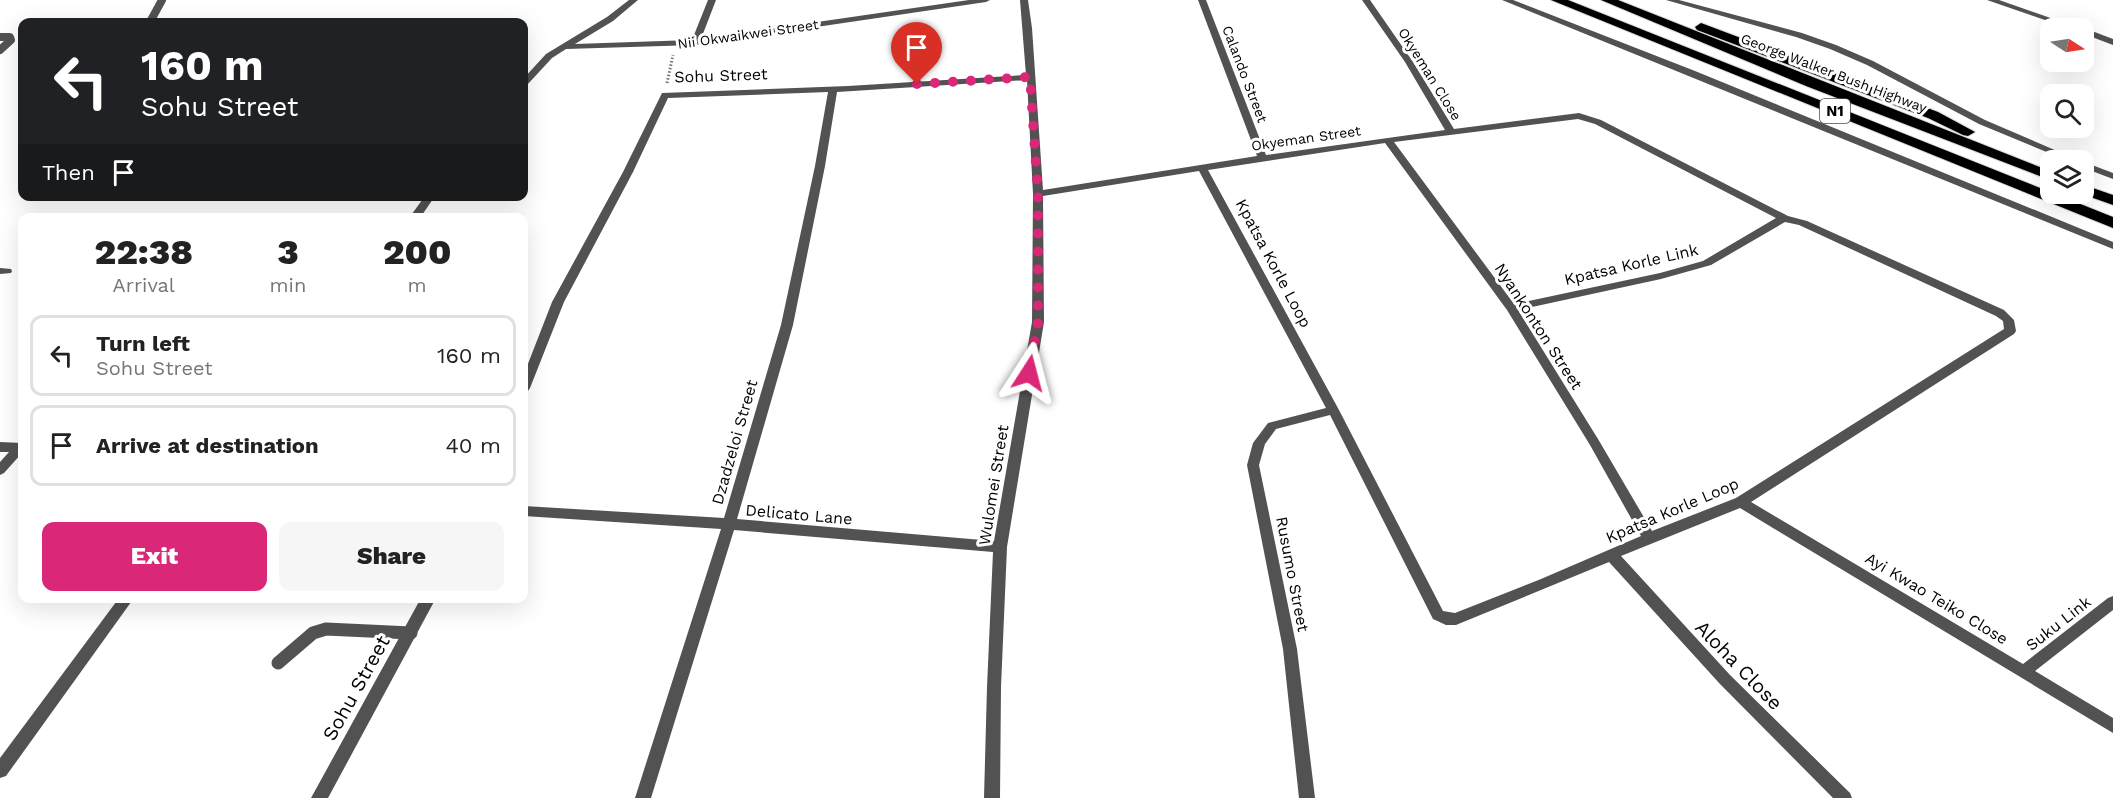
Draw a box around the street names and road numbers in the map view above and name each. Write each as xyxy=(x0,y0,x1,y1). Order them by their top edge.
street label: Nii Okwaikwei Street xyxy=(676,16,820,52)
street label: Calando Street xyxy=(1219,23,1271,125)
street label: Okyeman Close xyxy=(1395,25,1465,123)
street label: George Walker Bush Highway xyxy=(1739,30,1930,116)
street label: Sohu Street xyxy=(674,64,768,87)
road number: N1 xyxy=(1820,99,1850,123)
street label: Okyeman Street xyxy=(1250,122,1362,154)
street label: Kpatsa Korle Loop xyxy=(1232,196,1315,331)
street label: Kpatsa Korle Link xyxy=(1562,240,1700,289)
street label: Nyankonton Street xyxy=(1491,260,1587,393)
street label: Dzadzeloi Street xyxy=(708,377,761,507)
street label: Wulomei Street xyxy=(975,423,1012,547)
street label: Kpatsa Korle Loop xyxy=(1603,474,1742,547)
street label: Delicato Lane xyxy=(745,500,853,529)
street label: Rusumo Street xyxy=(1272,515,1313,634)
street label: Ayi Kwao Teiko Close xyxy=(1862,548,2011,649)
street label: Suku Link xyxy=(2022,592,2095,655)
street label: Aloha Close xyxy=(1690,615,1788,715)
street label: Sohu Street xyxy=(317,631,395,745)

